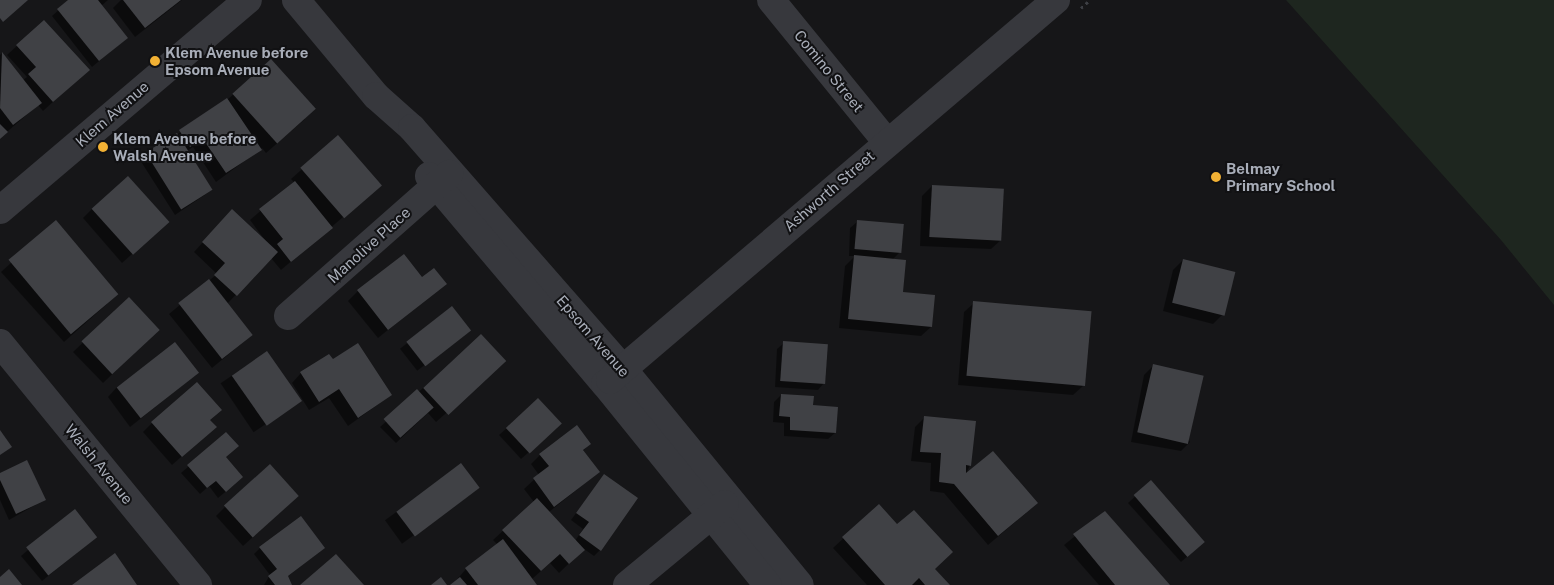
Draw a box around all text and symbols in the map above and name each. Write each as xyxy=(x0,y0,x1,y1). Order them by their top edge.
street label: Comino Street xyxy=(790,26,868,116)
place label: Klem Avenue before Epsom Avenue xyxy=(165,43,309,78)
marker: Klem Avenue before Epsom Avenue xyxy=(149,55,161,67)
street label: Klem Avenue xyxy=(72,77,152,151)
place label: Klem Avenue before Walsh Avenue xyxy=(113,129,257,164)
marker: Klem Avenue before Walsh Avenue xyxy=(97,141,109,153)
street label: Ashworth Street xyxy=(780,147,878,235)
place label: Belmay Primary School xyxy=(1226,159,1336,194)
marker: Belmay Primary School xyxy=(1210,171,1222,183)
street label: Manolive Place xyxy=(324,203,414,287)
street label: Epsom Avenue xyxy=(553,292,633,380)
street label: Walsh Avenue xyxy=(61,420,137,508)

